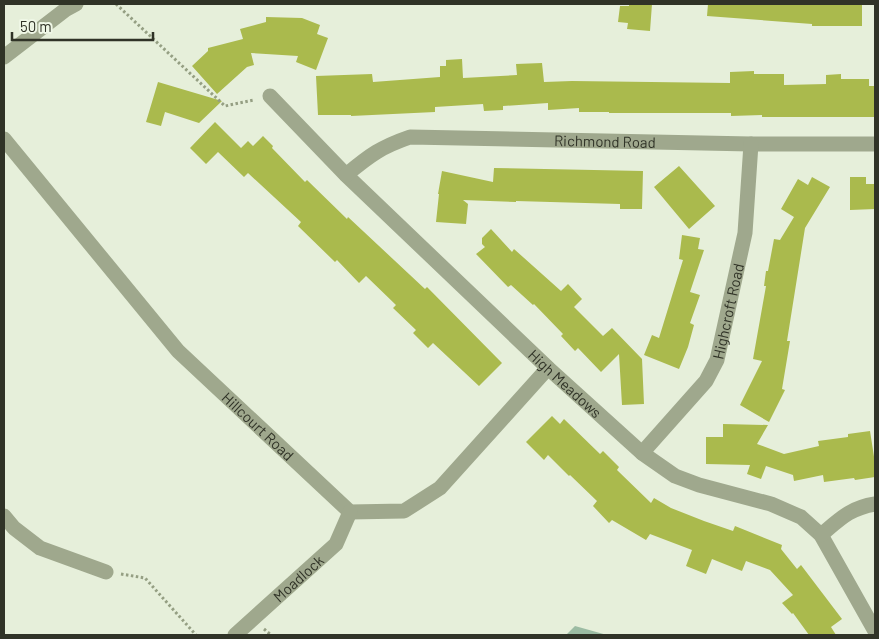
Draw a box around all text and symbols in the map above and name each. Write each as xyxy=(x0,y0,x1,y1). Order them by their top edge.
scale bar xyxy=(12,10,154,42)
text: 50 m xyxy=(20,17,52,35)
street label: Richmond Road xyxy=(554,131,656,151)
street label: Highcroft Road xyxy=(708,261,747,361)
street label: High Meadows xyxy=(525,345,606,421)
street label: Hillcourt Road xyxy=(218,388,298,464)
street label: Moadlock xyxy=(269,550,327,605)

